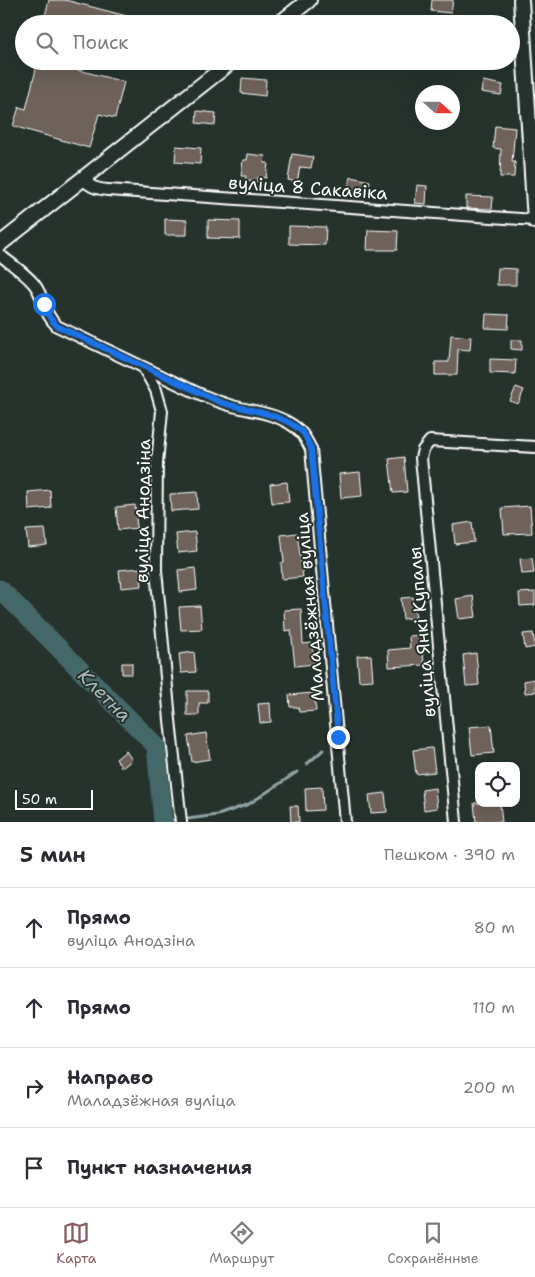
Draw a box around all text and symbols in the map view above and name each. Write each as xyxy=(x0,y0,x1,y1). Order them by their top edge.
search box xyxy=(15,15,520,70)
icon: search xyxy=(33,29,61,57)
text: Поиск xyxy=(73,30,128,55)
north arrow xyxy=(415,85,460,130)
street label: вуліца 8 Сакавіка xyxy=(228,170,388,206)
route start xyxy=(33,293,56,316)
street label: вуліца Анодзіна xyxy=(130,439,156,583)
street label: Маладзёжная вуліца xyxy=(290,512,330,702)
street label: вуліца Янкі Купалы xyxy=(403,546,441,718)
water label: Клетна xyxy=(73,663,137,727)
route end xyxy=(327,726,350,749)
map controls xyxy=(475,762,520,807)
button: locate xyxy=(475,762,520,807)
scale bar xyxy=(15,787,92,810)
text: 50 m xyxy=(22,790,57,808)
text: 5 мин xyxy=(20,841,86,869)
text: Пешком · 390 m xyxy=(384,844,515,865)
text: Прямо xyxy=(67,905,131,930)
icon: ahead xyxy=(20,914,48,942)
text: 80 m xyxy=(474,917,515,938)
text: вуліца Анодзіна xyxy=(67,930,195,951)
icon: ahead xyxy=(20,994,48,1022)
text: Прямо xyxy=(67,995,131,1020)
text: 110 m xyxy=(472,997,515,1018)
text: Направо xyxy=(67,1065,153,1090)
icon: right xyxy=(20,1074,48,1102)
text: 200 m xyxy=(463,1077,515,1098)
text: Маладзёжная вуліца xyxy=(67,1090,235,1111)
icon: arrive xyxy=(20,1154,48,1182)
text: Пункт назначения xyxy=(67,1155,252,1180)
tab: Карта xyxy=(56,1219,96,1267)
tab: Маршрут xyxy=(209,1219,274,1267)
tab: Сохранённые xyxy=(387,1219,479,1267)

